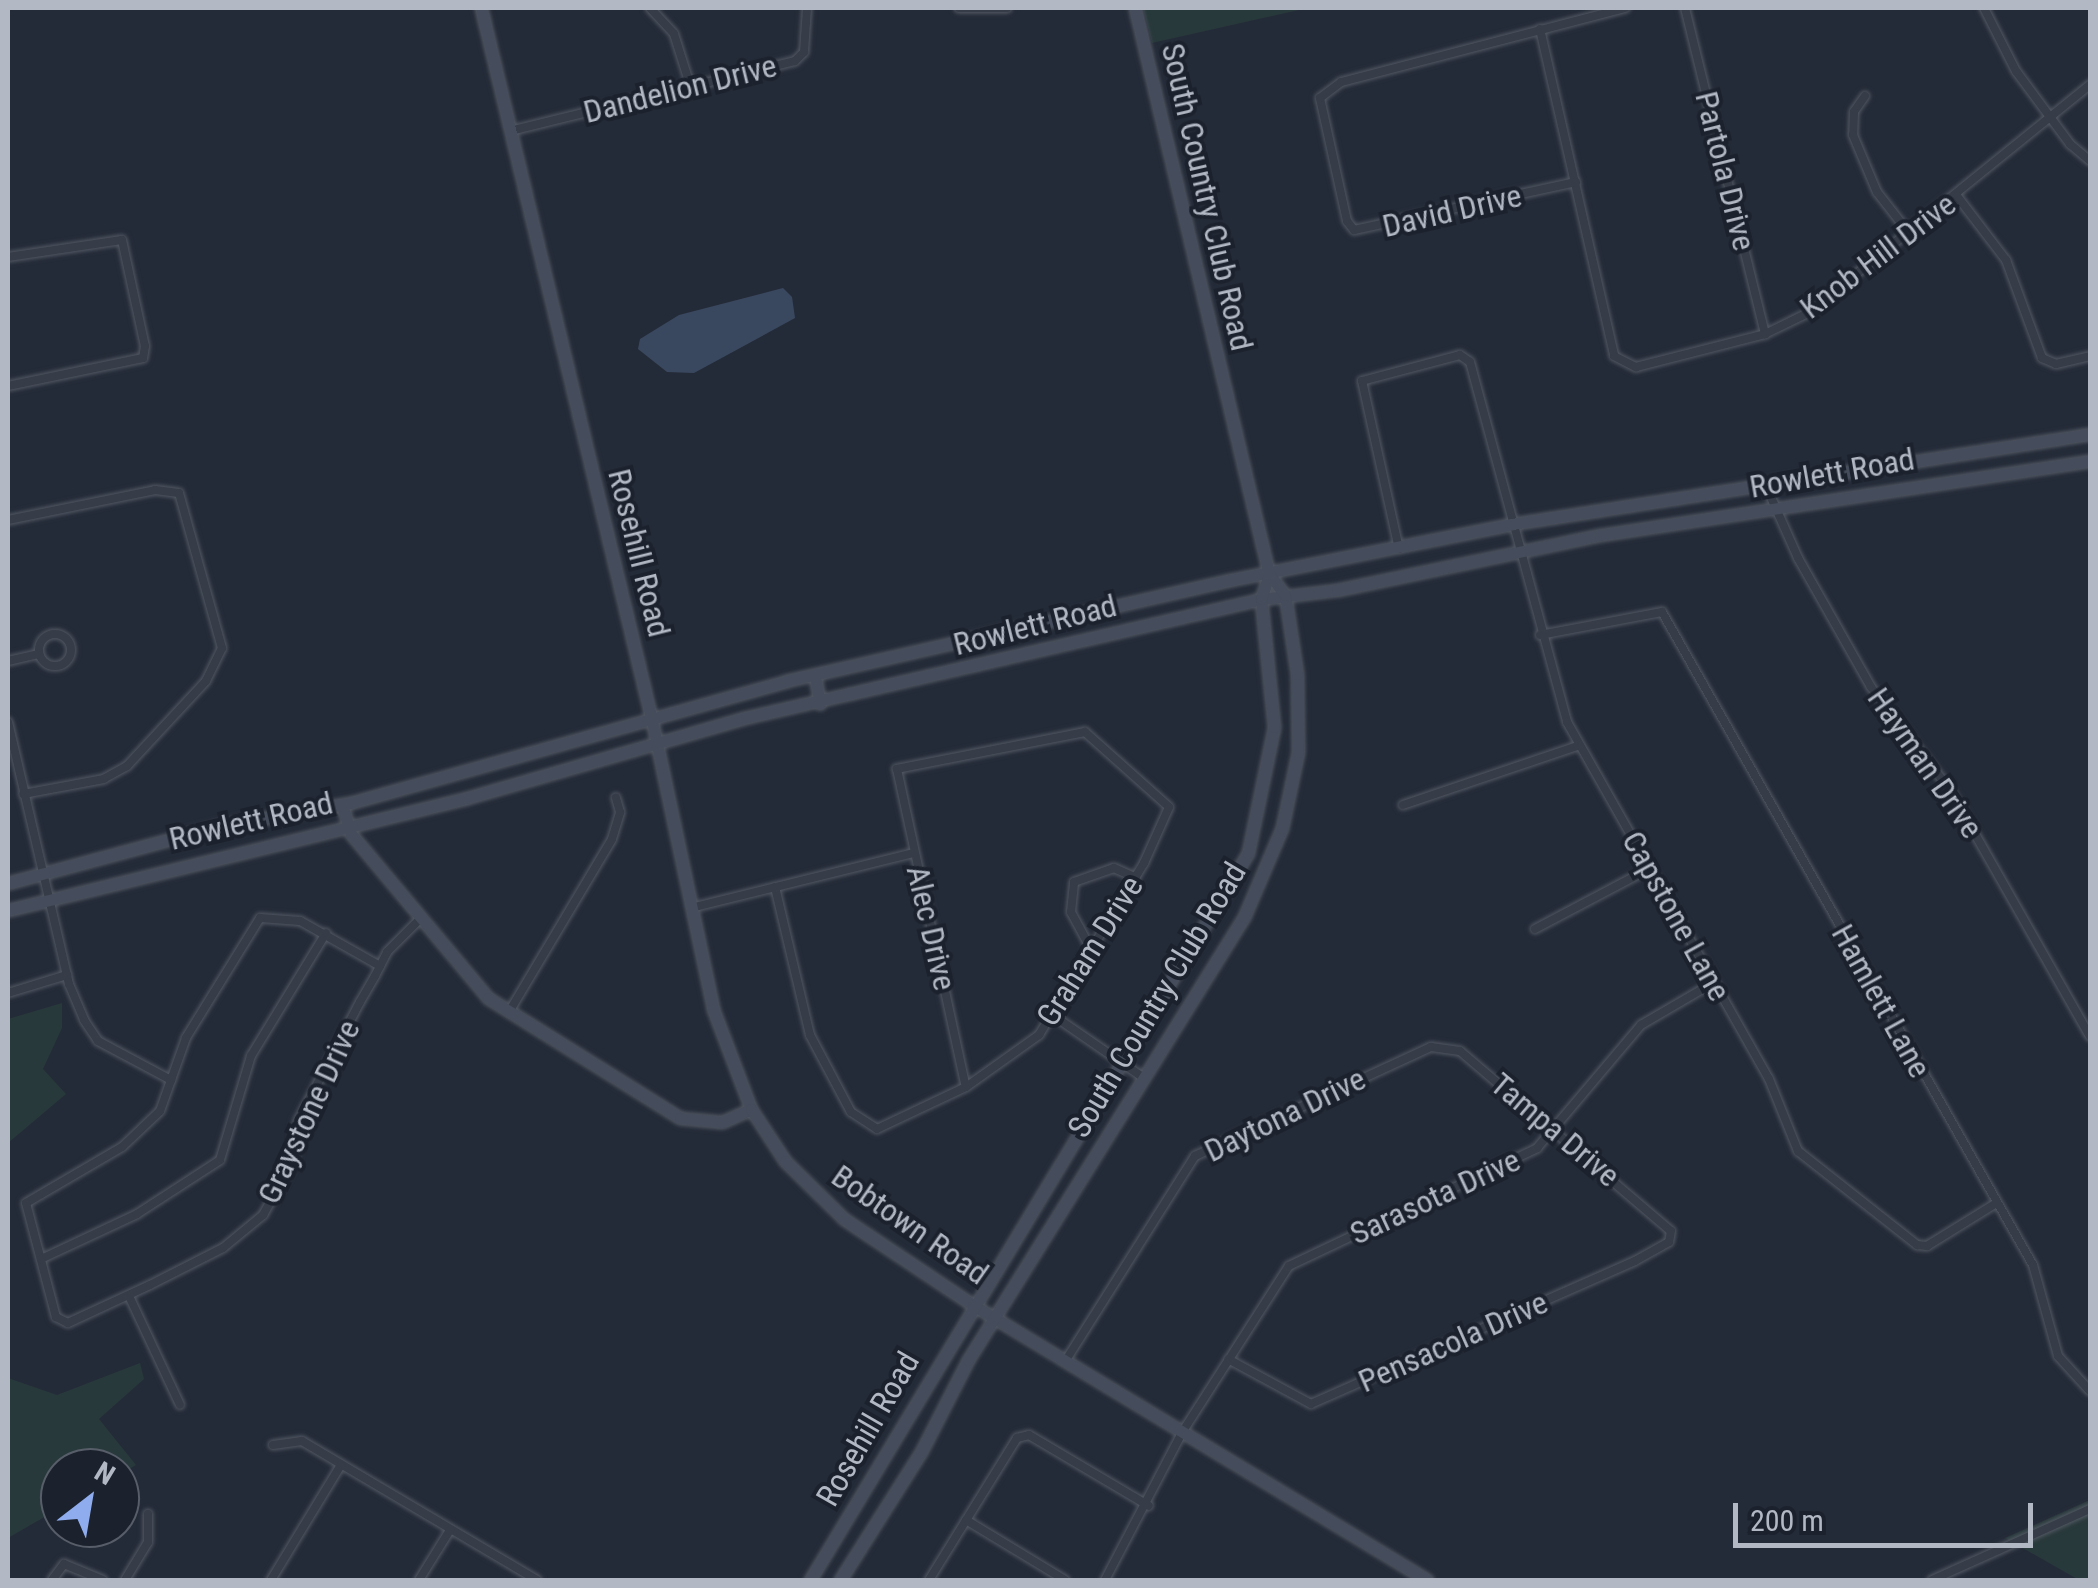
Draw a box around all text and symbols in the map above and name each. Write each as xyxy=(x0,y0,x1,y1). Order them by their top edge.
street label: South Country Club Road xyxy=(1153,40,1261,354)
street label: Dandelion Drive xyxy=(580,46,780,132)
street label: Partola Drive xyxy=(1687,88,1763,254)
street label: David Drive xyxy=(1379,176,1525,246)
street label: Knob Hill Drive xyxy=(1793,185,1963,327)
street label: Rowlett Road xyxy=(1747,440,1917,506)
street label: Rosehill Road xyxy=(600,465,678,641)
street label: Rowlett Road xyxy=(949,586,1121,664)
street label: Hayman Drive xyxy=(1859,681,1991,845)
street label: Rowlett Road xyxy=(165,784,337,858)
street label: Capstone Lane xyxy=(1614,824,1738,1008)
street label: South Country Club Road xyxy=(1060,856,1254,1144)
street label: Alec Drive xyxy=(898,862,964,994)
street label: Graham Drive xyxy=(1029,869,1151,1033)
street label: Hamlett Lane xyxy=(1823,918,1939,1084)
street label: Graystone Drive xyxy=(250,1014,368,1210)
street label: Daytona Drive xyxy=(1198,1060,1372,1170)
street label: Tampa Drive xyxy=(1483,1065,1627,1195)
street label: Sarasota Drive xyxy=(1344,1141,1526,1253)
street label: Bobtown Road xyxy=(824,1157,996,1293)
street label: Pensacola Drive xyxy=(1353,1283,1553,1401)
street label: Rosehill Road xyxy=(808,1345,928,1513)
north arrow xyxy=(40,1448,140,1548)
text: N xyxy=(89,1455,121,1492)
scale bar xyxy=(1738,1483,2038,1545)
text: 200 m xyxy=(1750,1503,1824,1538)

